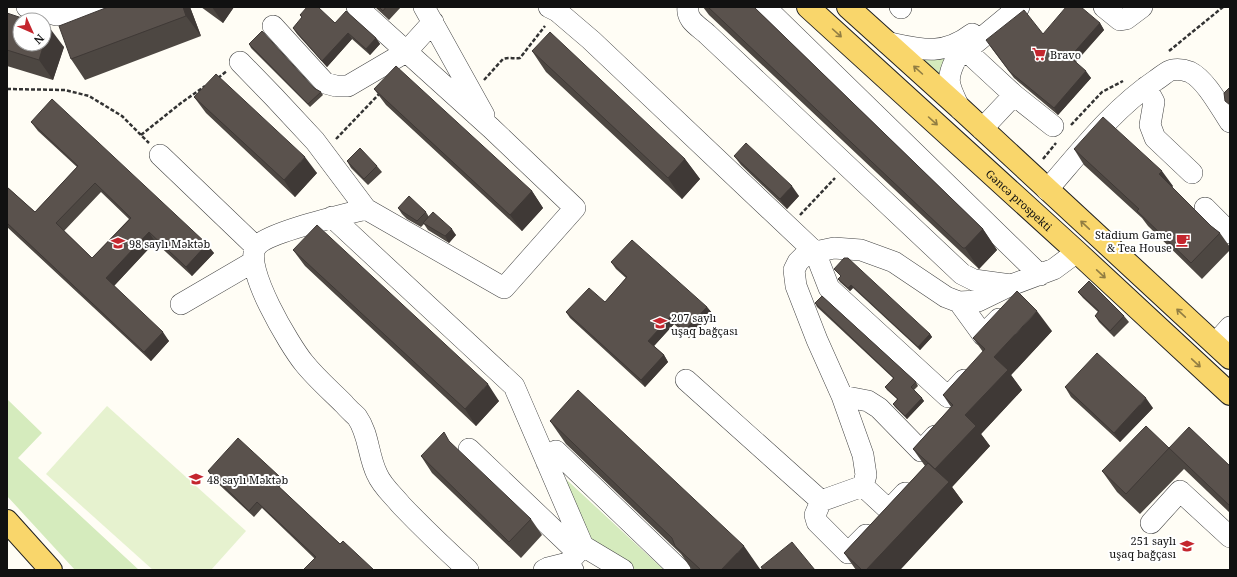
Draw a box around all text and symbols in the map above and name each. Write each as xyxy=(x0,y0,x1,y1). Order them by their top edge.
north arrow xyxy=(12,12,52,52)
one-way arrow xyxy=(831,29,842,38)
text: N xyxy=(31,31,48,48)
supermarket icon: Bravo xyxy=(1031,46,1047,62)
place label: Bravo xyxy=(1050,47,1081,62)
one-way arrow xyxy=(913,66,923,75)
one-way arrow xyxy=(928,116,938,125)
street label: Gəncə prospekti xyxy=(983,165,1056,234)
one-way arrow xyxy=(1080,220,1090,229)
place label: Stadium Game & Tea House xyxy=(1095,227,1172,255)
cafe icon: Stadium Game & Tea House xyxy=(1175,232,1191,248)
school or university icon: 98 saylı Məktəb xyxy=(110,235,126,251)
place label: 98 saylı Məktəb xyxy=(129,236,210,251)
one-way arrow xyxy=(1096,270,1106,279)
one-way arrow xyxy=(1176,308,1186,318)
place label: 207 saylı uşaq bağçası xyxy=(671,310,738,338)
school or university icon: 207 saylı uşaq bağçası xyxy=(652,315,668,331)
one-way arrow xyxy=(1191,358,1201,367)
school or university icon: 48 saylı Məktəb xyxy=(188,471,204,487)
place label: 48 saylı Məktəb xyxy=(207,472,288,487)
place label: 251 saylı uşaq bağçası xyxy=(1109,533,1176,561)
school or university icon: 251 saylı uşaq bağçası xyxy=(1179,538,1195,554)

